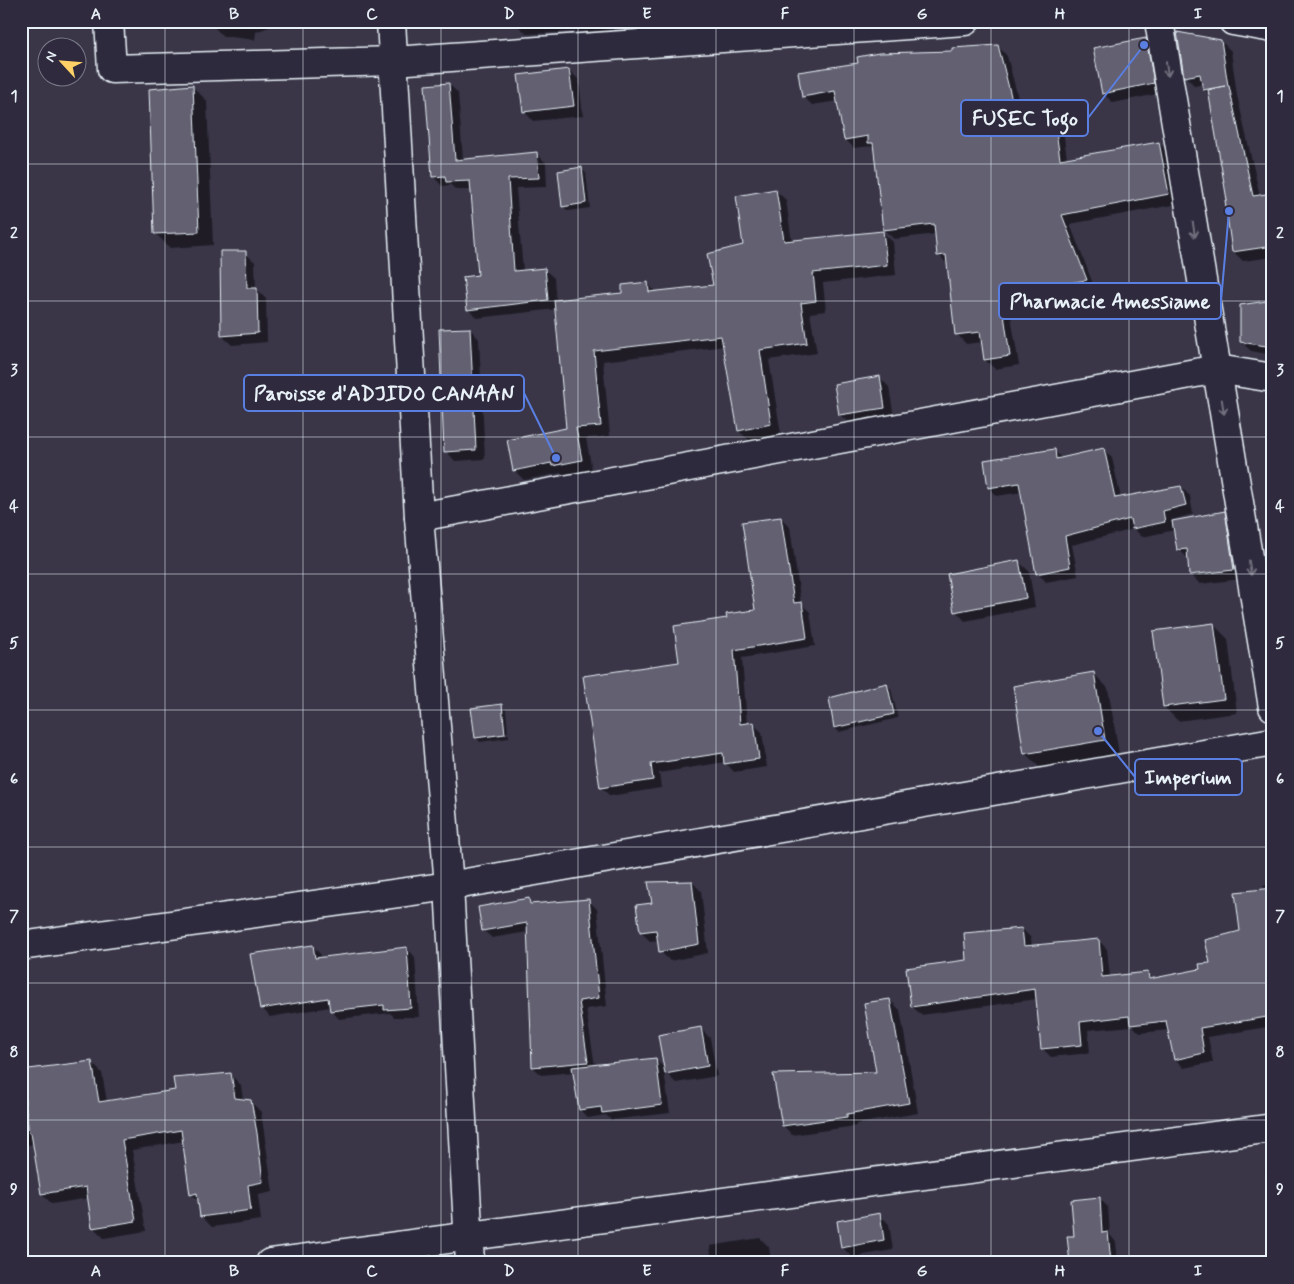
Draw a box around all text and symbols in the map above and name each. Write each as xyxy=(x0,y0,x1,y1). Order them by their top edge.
text: A xyxy=(91,4,101,25)
text: B xyxy=(229,4,239,25)
text: C xyxy=(366,4,378,25)
text: D xyxy=(503,4,515,25)
text: E xyxy=(642,4,652,25)
text: F xyxy=(781,4,790,25)
text: G xyxy=(917,4,928,25)
text: H xyxy=(1055,4,1066,25)
text: I xyxy=(1194,4,1203,25)
north arrow xyxy=(38,38,88,88)
text: N xyxy=(41,49,61,65)
one-way arrow xyxy=(1163,61,1173,77)
text: 1 xyxy=(10,86,18,107)
text: 1 xyxy=(1276,86,1284,107)
callout: FUSEC Togo xyxy=(961,100,1088,136)
text: FUSEC Togo xyxy=(972,105,1078,135)
one-way arrow xyxy=(1189,221,1199,237)
text: 2 xyxy=(10,223,18,244)
text: 2 xyxy=(1276,223,1284,244)
callout: Pharmacie Amessiame xyxy=(999,283,1221,319)
text: Pharmacie Amessiame xyxy=(1010,288,1210,316)
text: 3 xyxy=(10,360,18,381)
text: 3 xyxy=(1276,360,1284,381)
callout: Paroisse d'ADJIDO CANAAN xyxy=(244,375,524,411)
text: Paroisse d'ADJIDO CANAAN xyxy=(254,380,515,408)
one-way arrow xyxy=(1219,399,1229,415)
text: 4 xyxy=(9,496,19,517)
text: 4 xyxy=(1275,496,1285,517)
one-way arrow xyxy=(1245,559,1255,575)
text: 5 xyxy=(9,633,19,654)
text: 5 xyxy=(1275,633,1285,654)
callout: Imperium xyxy=(1135,759,1242,795)
text: Imperium xyxy=(1144,764,1232,792)
text: 6 xyxy=(10,769,18,790)
text: 6 xyxy=(1276,769,1284,790)
text: 7 xyxy=(9,906,19,927)
text: 7 xyxy=(1275,906,1285,927)
text: 8 xyxy=(9,1042,19,1063)
text: 8 xyxy=(1275,1042,1285,1063)
text: 9 xyxy=(10,1179,18,1200)
text: 9 xyxy=(1276,1179,1284,1200)
text: A xyxy=(91,1261,101,1282)
text: B xyxy=(229,1261,239,1282)
text: C xyxy=(366,1261,378,1282)
text: D xyxy=(503,1261,515,1282)
text: E xyxy=(642,1261,652,1282)
text: F xyxy=(781,1261,790,1282)
text: G xyxy=(917,1261,928,1282)
text: H xyxy=(1055,1261,1066,1282)
text: I xyxy=(1194,1261,1203,1282)

